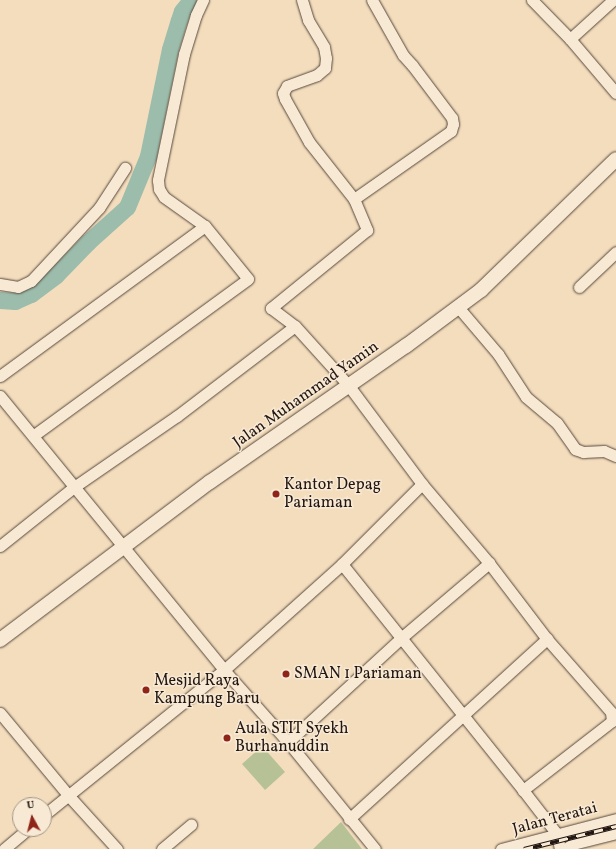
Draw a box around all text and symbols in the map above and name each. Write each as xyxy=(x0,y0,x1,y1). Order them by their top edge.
street label: Jalan Muhammad Yamin xyxy=(229,337,383,453)
place label: Kantor Depag Pariaman xyxy=(284,475,381,513)
marker: Kantor Depag Pariaman xyxy=(271,489,281,499)
place label: SMAN 1 Pariaman xyxy=(294,664,422,684)
marker: SMAN 1 Pariaman xyxy=(281,669,291,679)
place label: Mesjid Raya Kampung Baru xyxy=(154,671,260,709)
marker: Mesjid Raya Kampung Baru xyxy=(141,685,151,695)
place label: Aula STIT Syekh Burhanuddin xyxy=(235,719,349,757)
marker: Aula STIT Syekh Burhanuddin xyxy=(222,733,232,743)
north arrow xyxy=(12,797,52,837)
text: U xyxy=(26,798,35,813)
street label: Jalan Teratai xyxy=(510,798,600,840)

